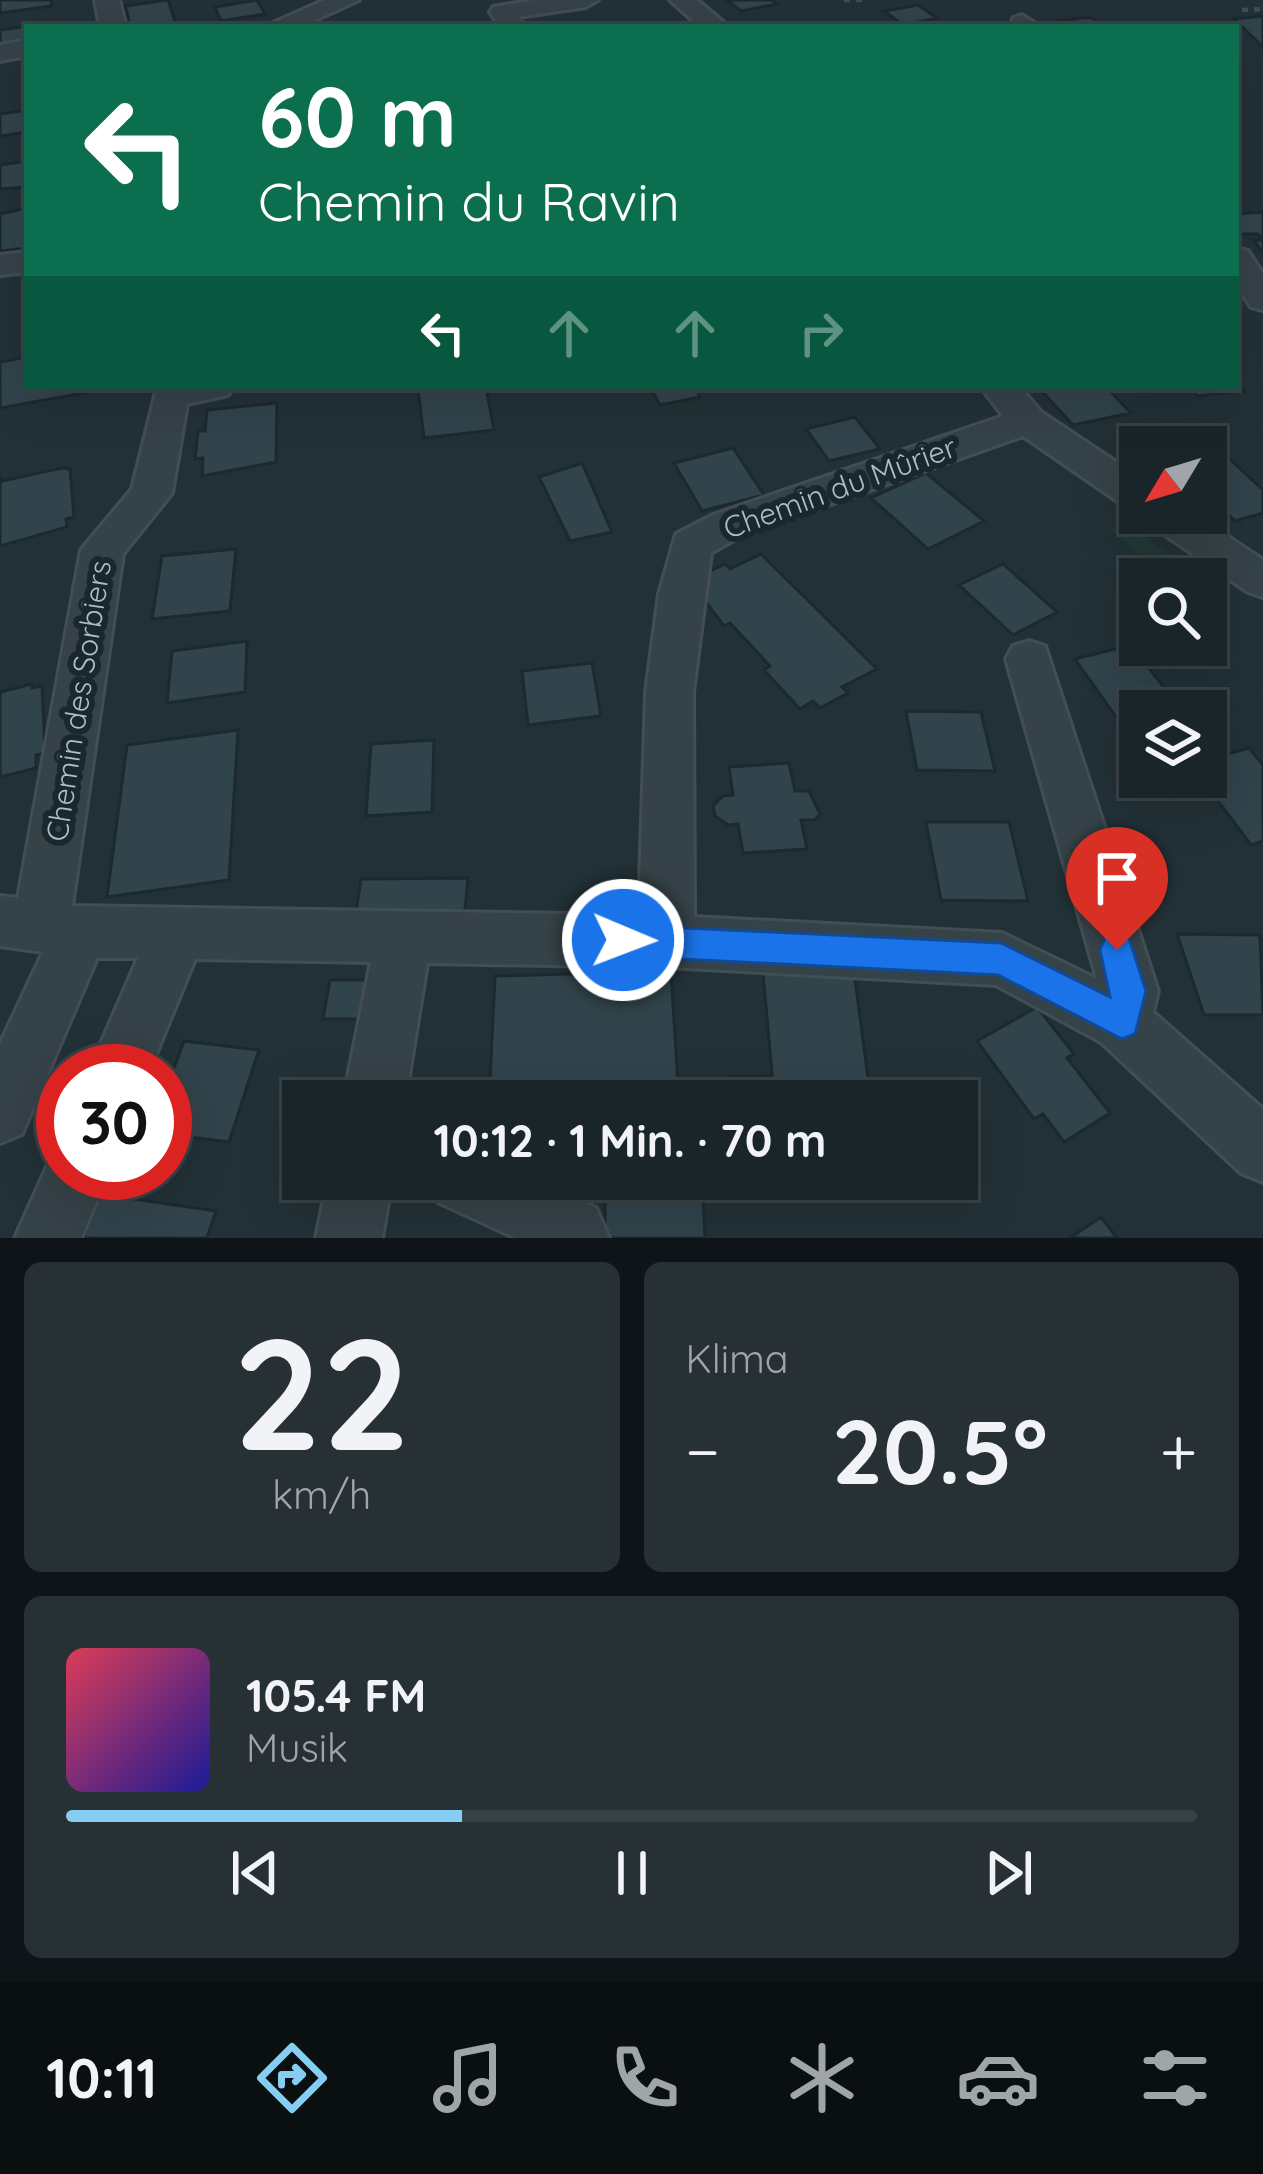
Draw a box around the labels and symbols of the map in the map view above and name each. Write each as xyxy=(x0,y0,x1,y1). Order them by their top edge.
north arrow xyxy=(1119,426,1227,534)
street label: Chemin du Mûrier xyxy=(718,427,962,547)
street label: Chemin des Sorbiers xyxy=(37,558,119,844)
pin xyxy=(1066,827,1168,950)
position arrow xyxy=(560,877,686,1003)
speed limit sign: 30 xyxy=(36,1044,192,1200)

